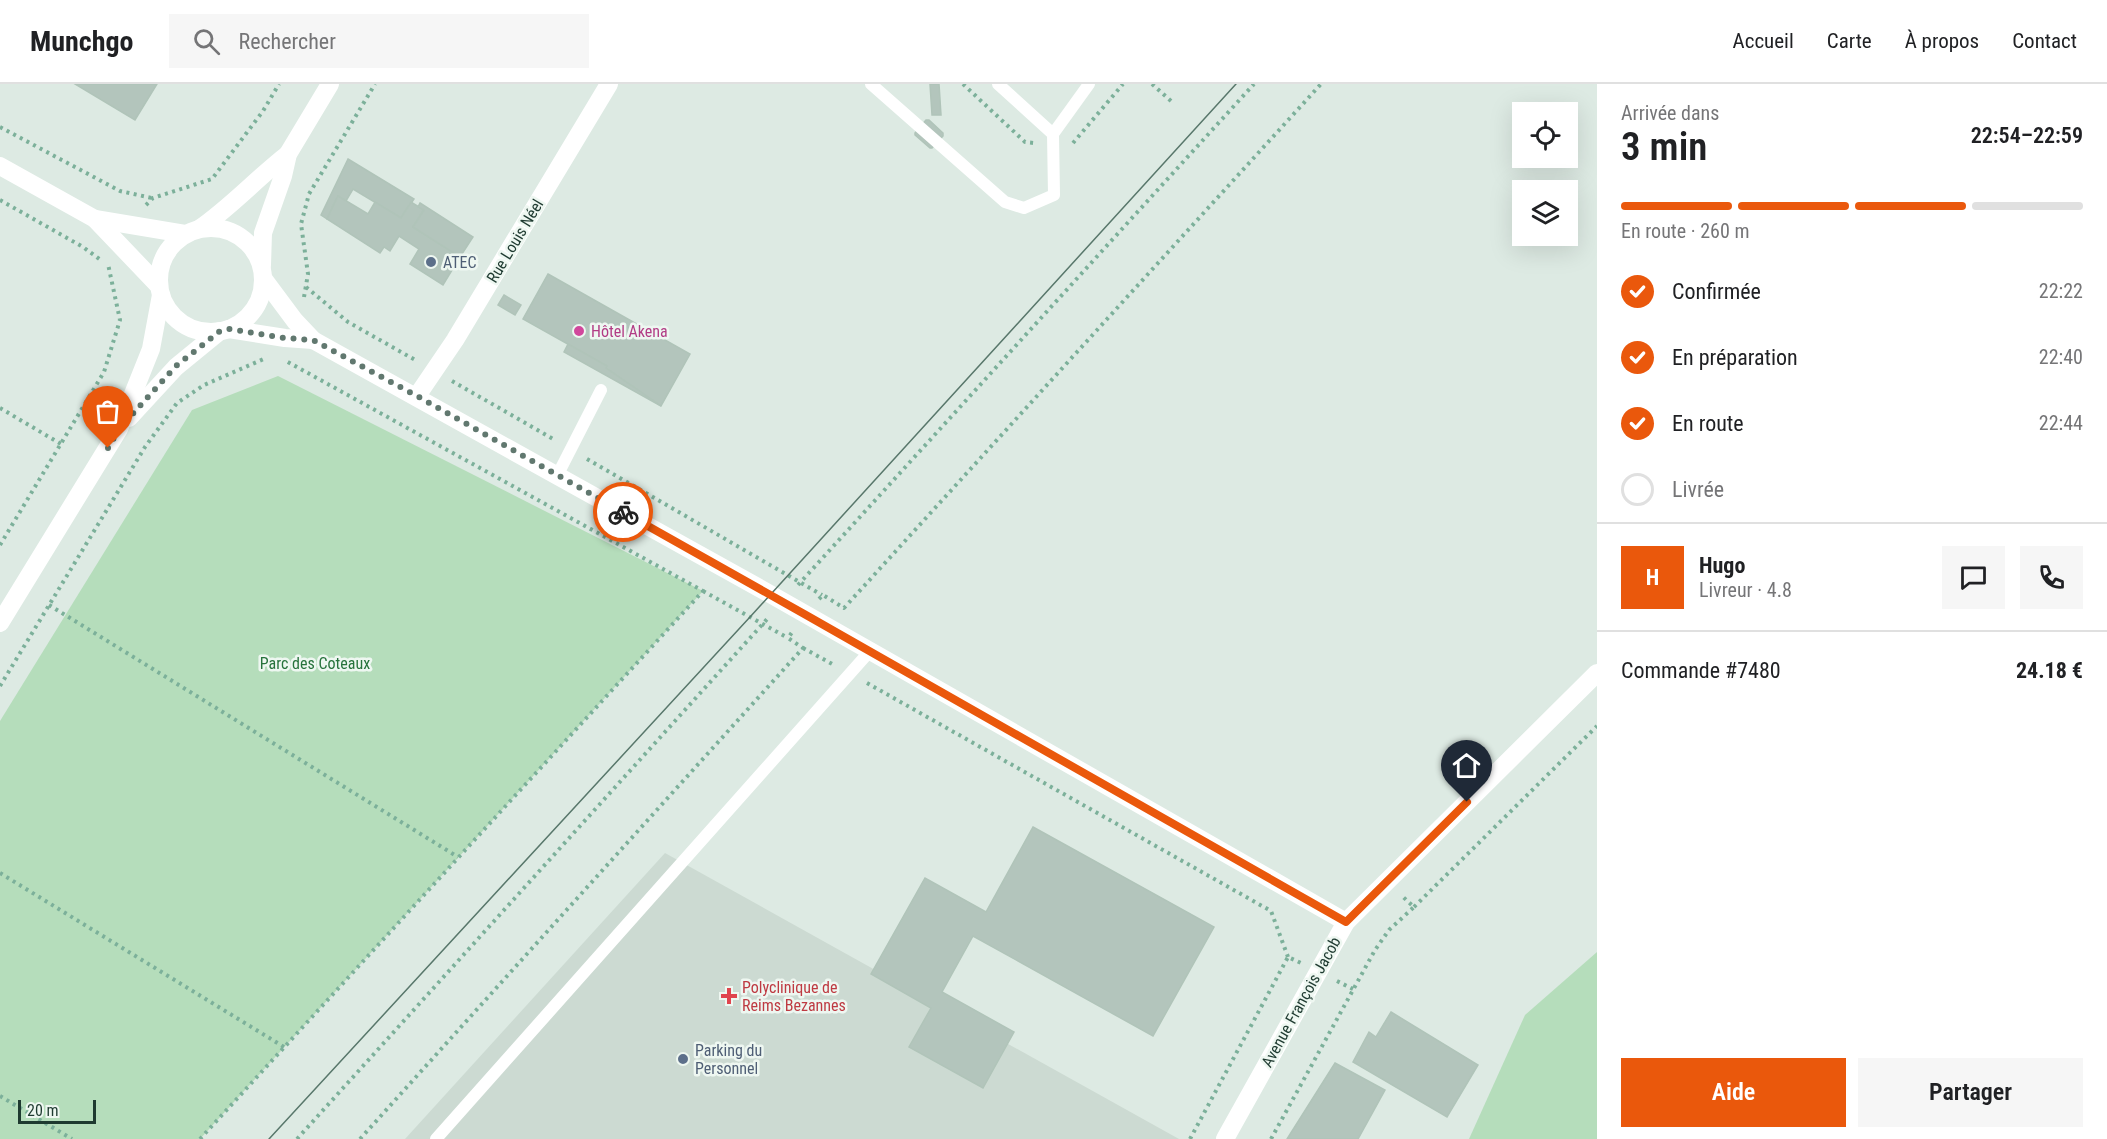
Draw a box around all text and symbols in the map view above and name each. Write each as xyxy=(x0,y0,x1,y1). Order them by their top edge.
search box xyxy=(169,14,589,68)
text: Munchgo xyxy=(30,25,133,58)
icon: search xyxy=(190,25,223,58)
text: Rechercher xyxy=(238,29,336,54)
text: Accueil xyxy=(1733,29,1794,53)
text: Carte xyxy=(1827,29,1872,53)
text: À propos xyxy=(1905,29,1979,53)
text: Contact xyxy=(2012,29,2077,53)
text: Arrivée dans xyxy=(1621,101,1719,125)
map controls xyxy=(1512,102,1578,246)
button: locate xyxy=(1512,102,1578,168)
text: 22:54–22:59 xyxy=(1971,123,2083,148)
text: 3 min xyxy=(1621,124,1707,170)
button: layers xyxy=(1512,180,1578,246)
street label: Rue Louis Néel xyxy=(483,196,547,286)
text: En route · 260 m xyxy=(1621,219,1749,243)
place label: ATEC xyxy=(443,253,477,272)
marker: ATEC xyxy=(424,255,438,269)
icon: check xyxy=(1621,275,1654,308)
text: Confirmée xyxy=(1672,279,1761,304)
text: 22:22 xyxy=(2039,279,2083,303)
place label: Hôtel Akena xyxy=(591,322,668,341)
marker: Hôtel Akena xyxy=(572,324,586,338)
icon: check xyxy=(1621,341,1654,374)
text: En préparation xyxy=(1672,345,1798,370)
text: 22:40 xyxy=(2039,345,2083,369)
pin xyxy=(82,386,133,448)
icon: bag xyxy=(91,395,124,428)
icon: check xyxy=(1621,407,1654,440)
text: En route xyxy=(1672,411,1744,436)
text: 22:44 xyxy=(2039,411,2083,435)
text: Livrée xyxy=(1672,477,1724,502)
courier xyxy=(593,482,653,542)
icon: bike xyxy=(607,496,640,529)
button: chat xyxy=(1942,546,2005,609)
button: phone xyxy=(2020,546,2083,609)
text: Hugo xyxy=(1699,553,1745,578)
text: H xyxy=(1646,565,1659,590)
text: Livreur · 4.8 xyxy=(1699,578,1792,602)
park label: Parc des Coteaux xyxy=(260,654,370,673)
text: Commande #7480 xyxy=(1621,658,1781,683)
text: 24.18 € xyxy=(2016,658,2083,683)
pin xyxy=(1441,740,1492,802)
icon: home xyxy=(1450,749,1483,782)
street label: Avenue François Jacob xyxy=(1257,933,1345,1070)
place label: Polyclinique de Reims Bezannes xyxy=(742,978,846,1015)
marker: Polyclinique de Reims Bezannes xyxy=(720,987,738,1005)
place label: Parking du Personnel xyxy=(695,1041,762,1078)
marker: Parking du Personnel xyxy=(676,1052,690,1066)
button: Aide xyxy=(1621,1058,1846,1127)
button: Partager xyxy=(1858,1058,2083,1127)
scale bar xyxy=(18,1097,96,1124)
text: 20 m xyxy=(27,1101,59,1120)

